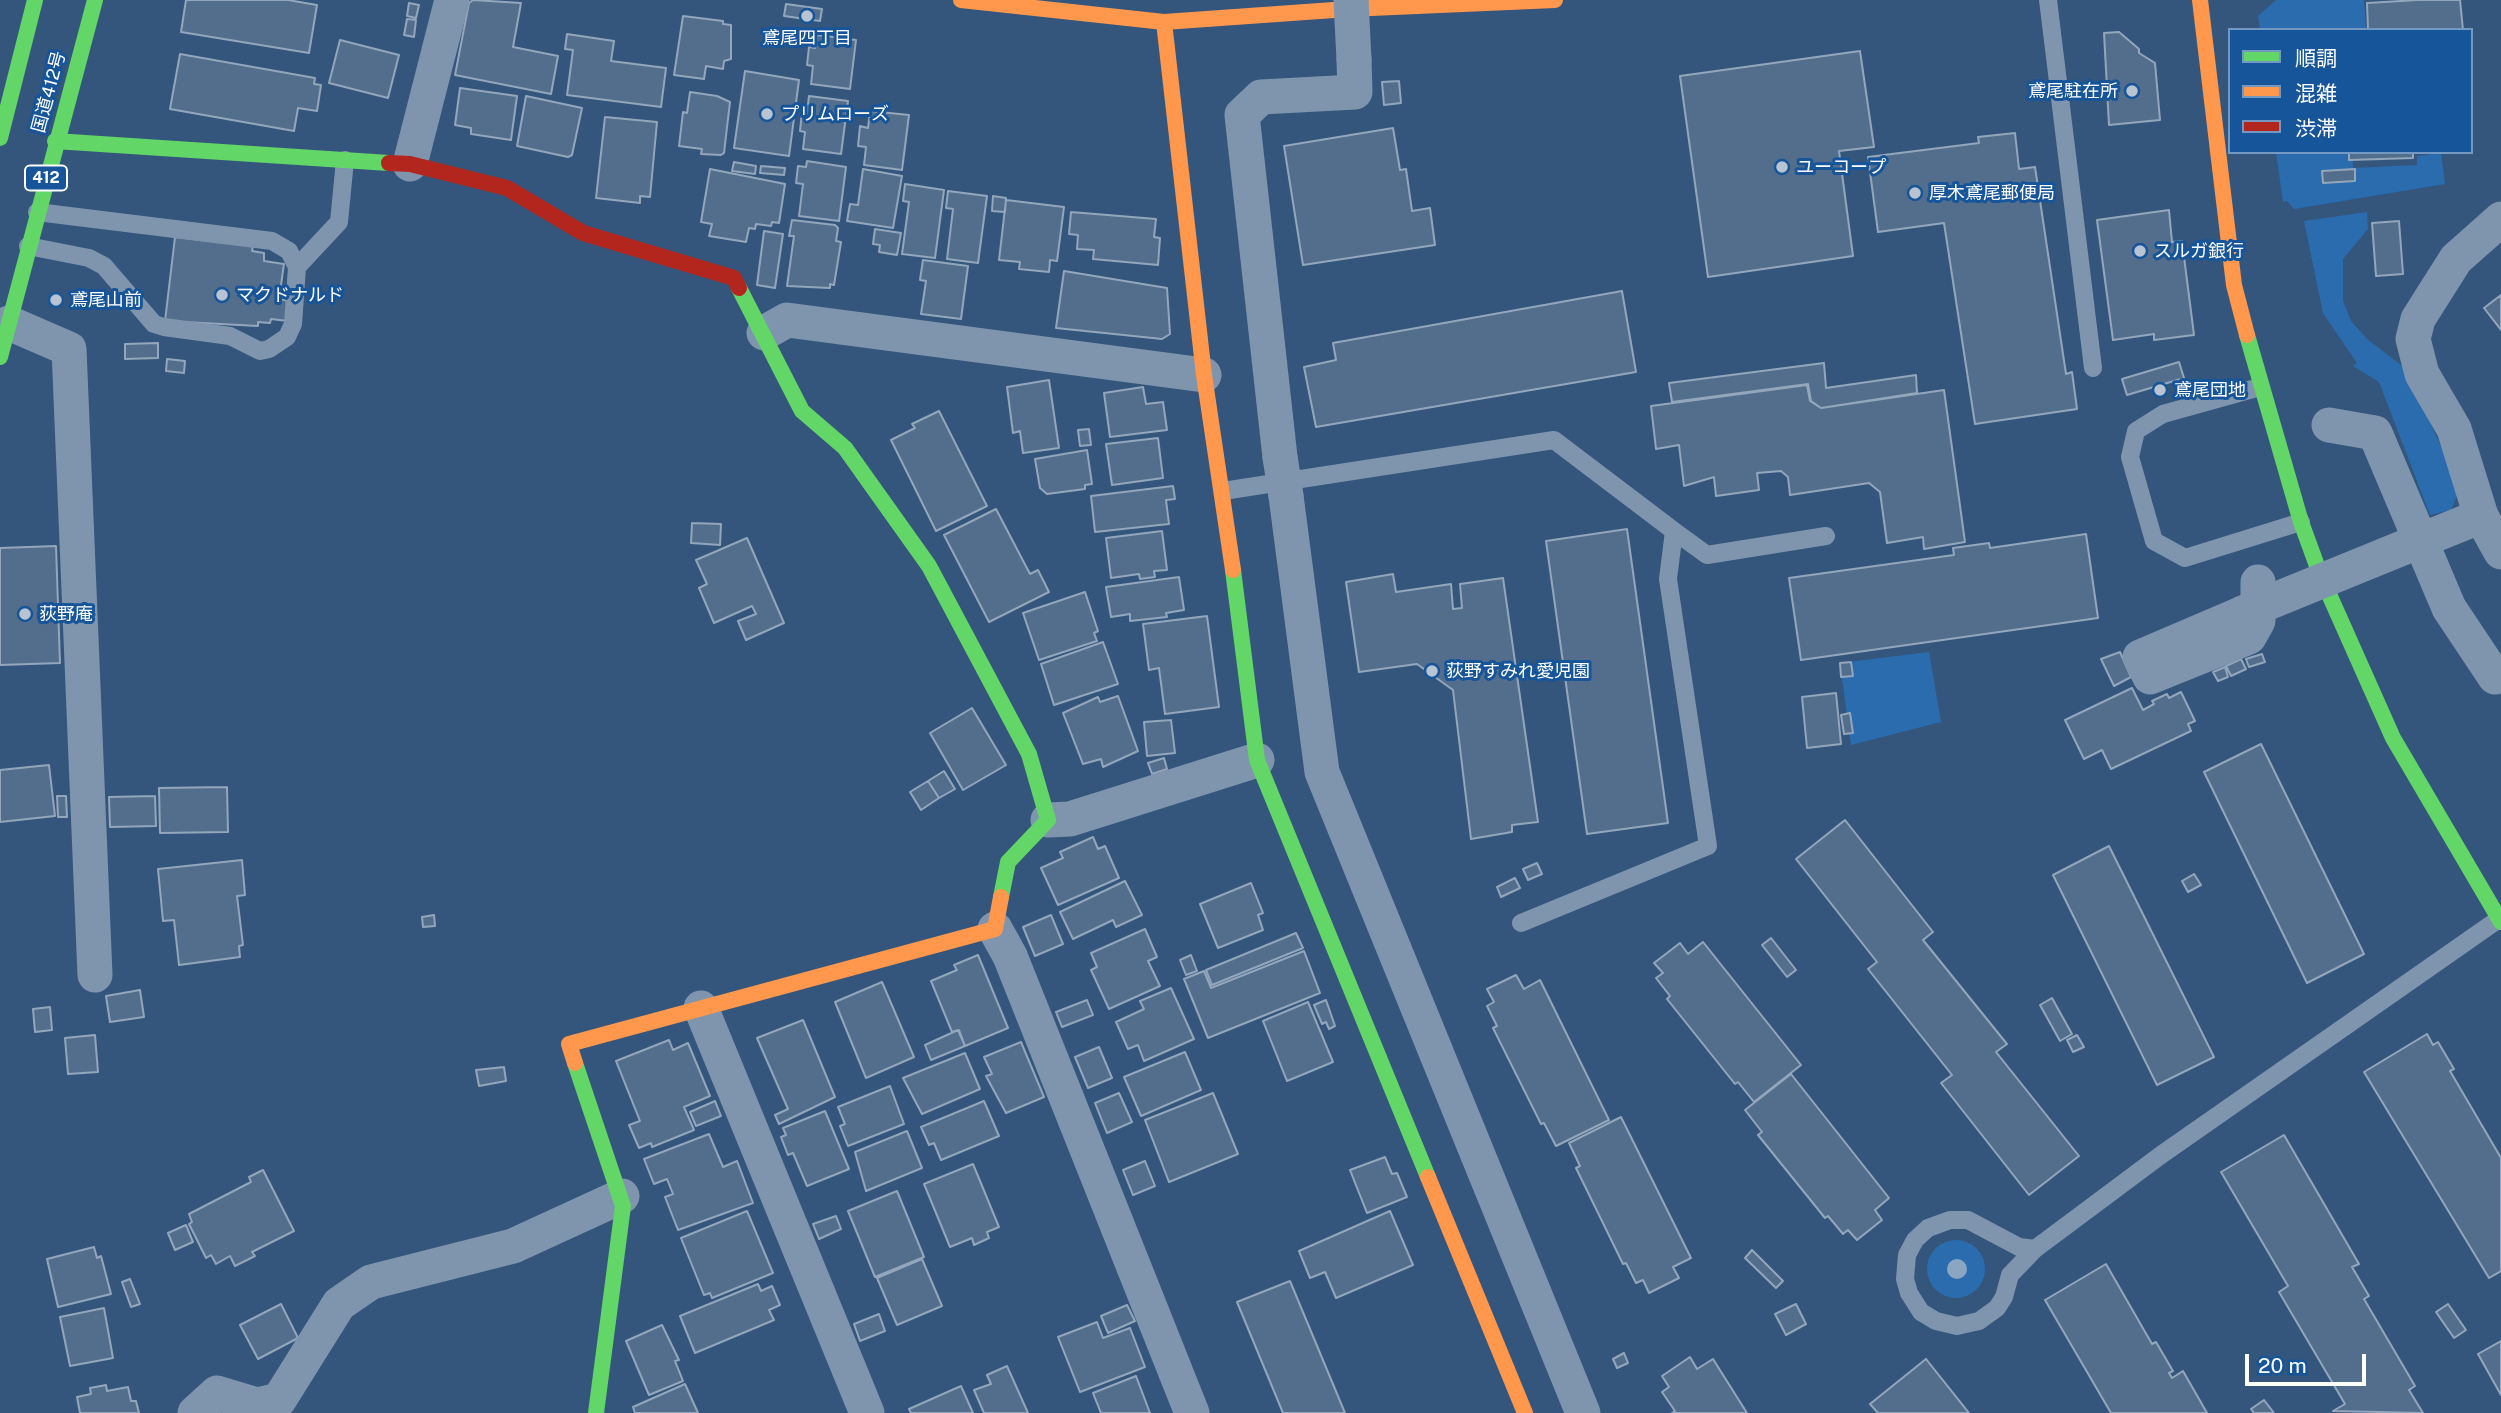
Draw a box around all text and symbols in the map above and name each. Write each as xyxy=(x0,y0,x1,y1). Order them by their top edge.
marker: 鳶尾四丁目 xyxy=(799,8,815,24)
place label: 鳶尾四丁目 xyxy=(762,27,852,49)
legend xyxy=(2228,28,2473,154)
text: 順調 xyxy=(2295,46,2337,71)
street label: 国道412号 xyxy=(28,49,70,135)
place label: 鳶尾駐在所 xyxy=(2028,80,2118,102)
text: 混雑 xyxy=(2295,81,2337,106)
marker: 鳶尾駐在所 xyxy=(2124,83,2140,99)
place label: プリムローズ xyxy=(781,103,889,125)
marker: プリムローズ xyxy=(759,106,775,122)
text: 渋滞 xyxy=(2295,116,2337,141)
place label: ユーコープ xyxy=(1796,156,1886,178)
marker: ユーコープ xyxy=(1774,159,1790,175)
road number: 412 xyxy=(25,166,67,190)
place label: 厚木鳶尾郵便局 xyxy=(1929,182,2055,204)
marker: 厚木鳶尾郵便局 xyxy=(1907,185,1923,201)
place label: スルガ銀行 xyxy=(2154,240,2244,262)
marker: スルガ銀行 xyxy=(2132,243,2148,259)
place label: マクドナルド xyxy=(236,284,344,306)
marker: マクドナルド xyxy=(214,287,230,303)
place label: 鳶尾山前 xyxy=(70,289,142,311)
marker: 鳶尾山前 xyxy=(48,292,64,308)
place label: 鳶尾団地 xyxy=(2174,379,2246,401)
marker: 鳶尾団地 xyxy=(2152,382,2168,398)
place label: 荻野庵 xyxy=(39,603,93,625)
marker: 荻野庵 xyxy=(17,606,33,622)
place label: 荻野すみれ愛児園 xyxy=(1446,660,1590,682)
marker: 荻野すみれ愛児園 xyxy=(1424,663,1440,679)
scale bar xyxy=(2249,1340,2370,1384)
text: 20 m xyxy=(2258,1353,2307,1378)

